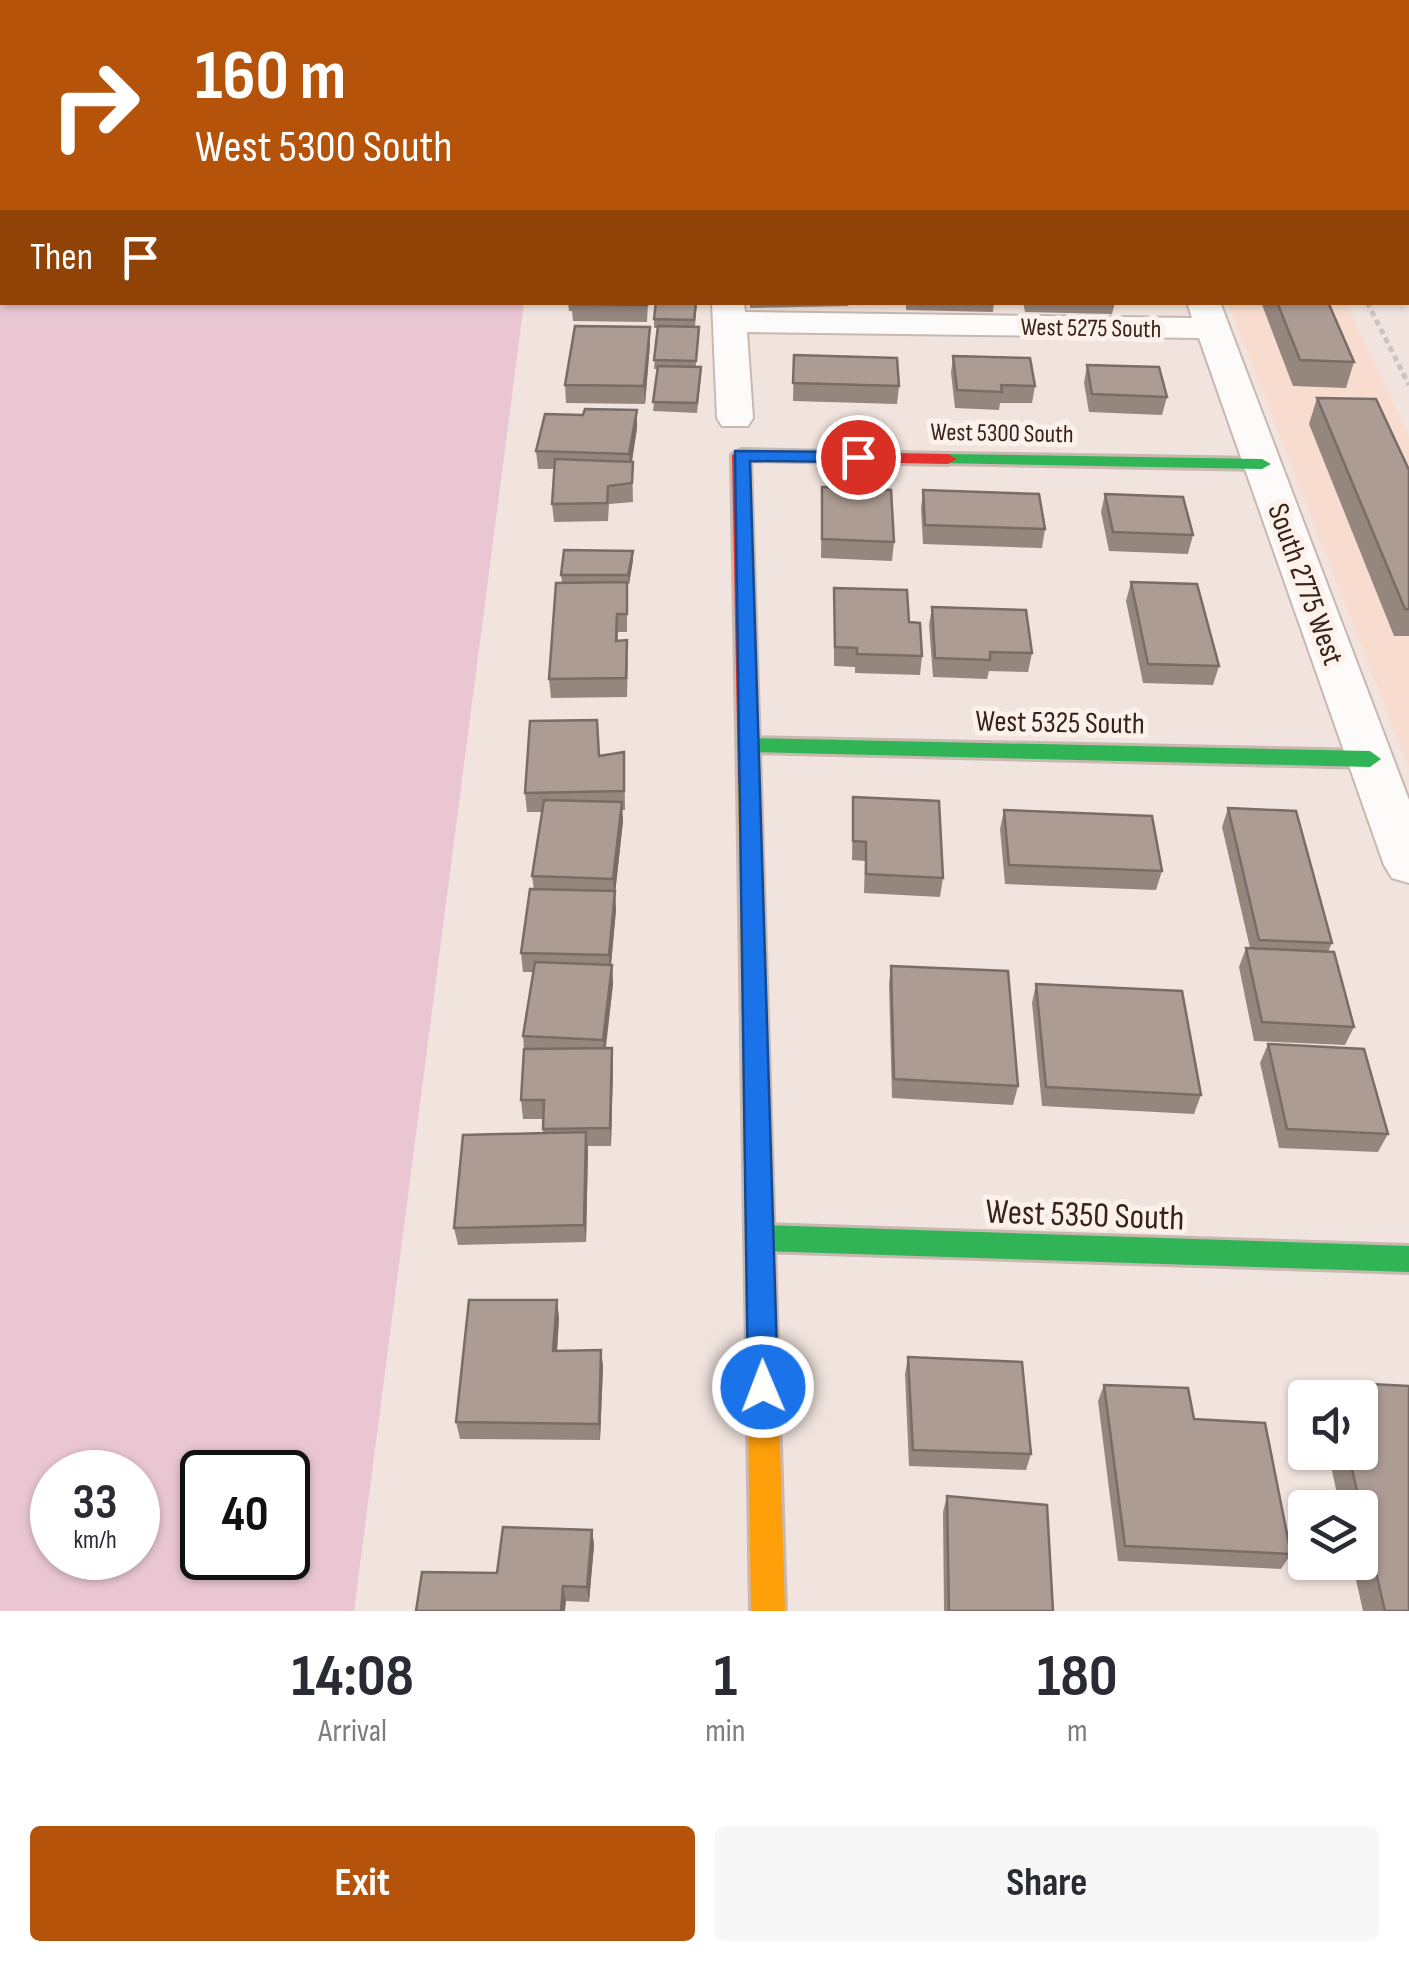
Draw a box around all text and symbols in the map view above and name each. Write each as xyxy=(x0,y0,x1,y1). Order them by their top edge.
text: 160 m xyxy=(195,35,346,119)
icon: right xyxy=(30,40,160,170)
text: West 5300 South xyxy=(195,120,453,175)
icon: arrive xyxy=(113,230,168,285)
text: Then xyxy=(30,235,93,280)
street label: West 5275 South xyxy=(1020,312,1162,345)
pin xyxy=(816,415,901,500)
street label: West 5300 South xyxy=(930,417,1074,450)
icon: arrive xyxy=(831,430,886,485)
street label: South 2775 West xyxy=(1259,499,1351,670)
street label: West 5325 South xyxy=(975,704,1145,742)
street label: West 5350 South xyxy=(985,1191,1185,1240)
position arrow xyxy=(711,1335,815,1439)
map controls xyxy=(1288,1380,1378,1580)
button: sound xyxy=(1288,1380,1378,1470)
speed limit sign: 40 xyxy=(180,1450,310,1580)
text: 33 xyxy=(73,1473,117,1533)
button: layers xyxy=(1288,1490,1378,1580)
text: km/h xyxy=(73,1525,117,1556)
text: 14:08 xyxy=(292,1641,414,1713)
text: 1 xyxy=(714,1641,737,1713)
text: 180 xyxy=(1037,1641,1117,1713)
text: Arrival xyxy=(318,1712,387,1751)
text: min xyxy=(705,1712,746,1751)
text: m xyxy=(1067,1712,1088,1751)
button: Exit xyxy=(30,1826,695,1941)
button: Share xyxy=(715,1826,1379,1941)

